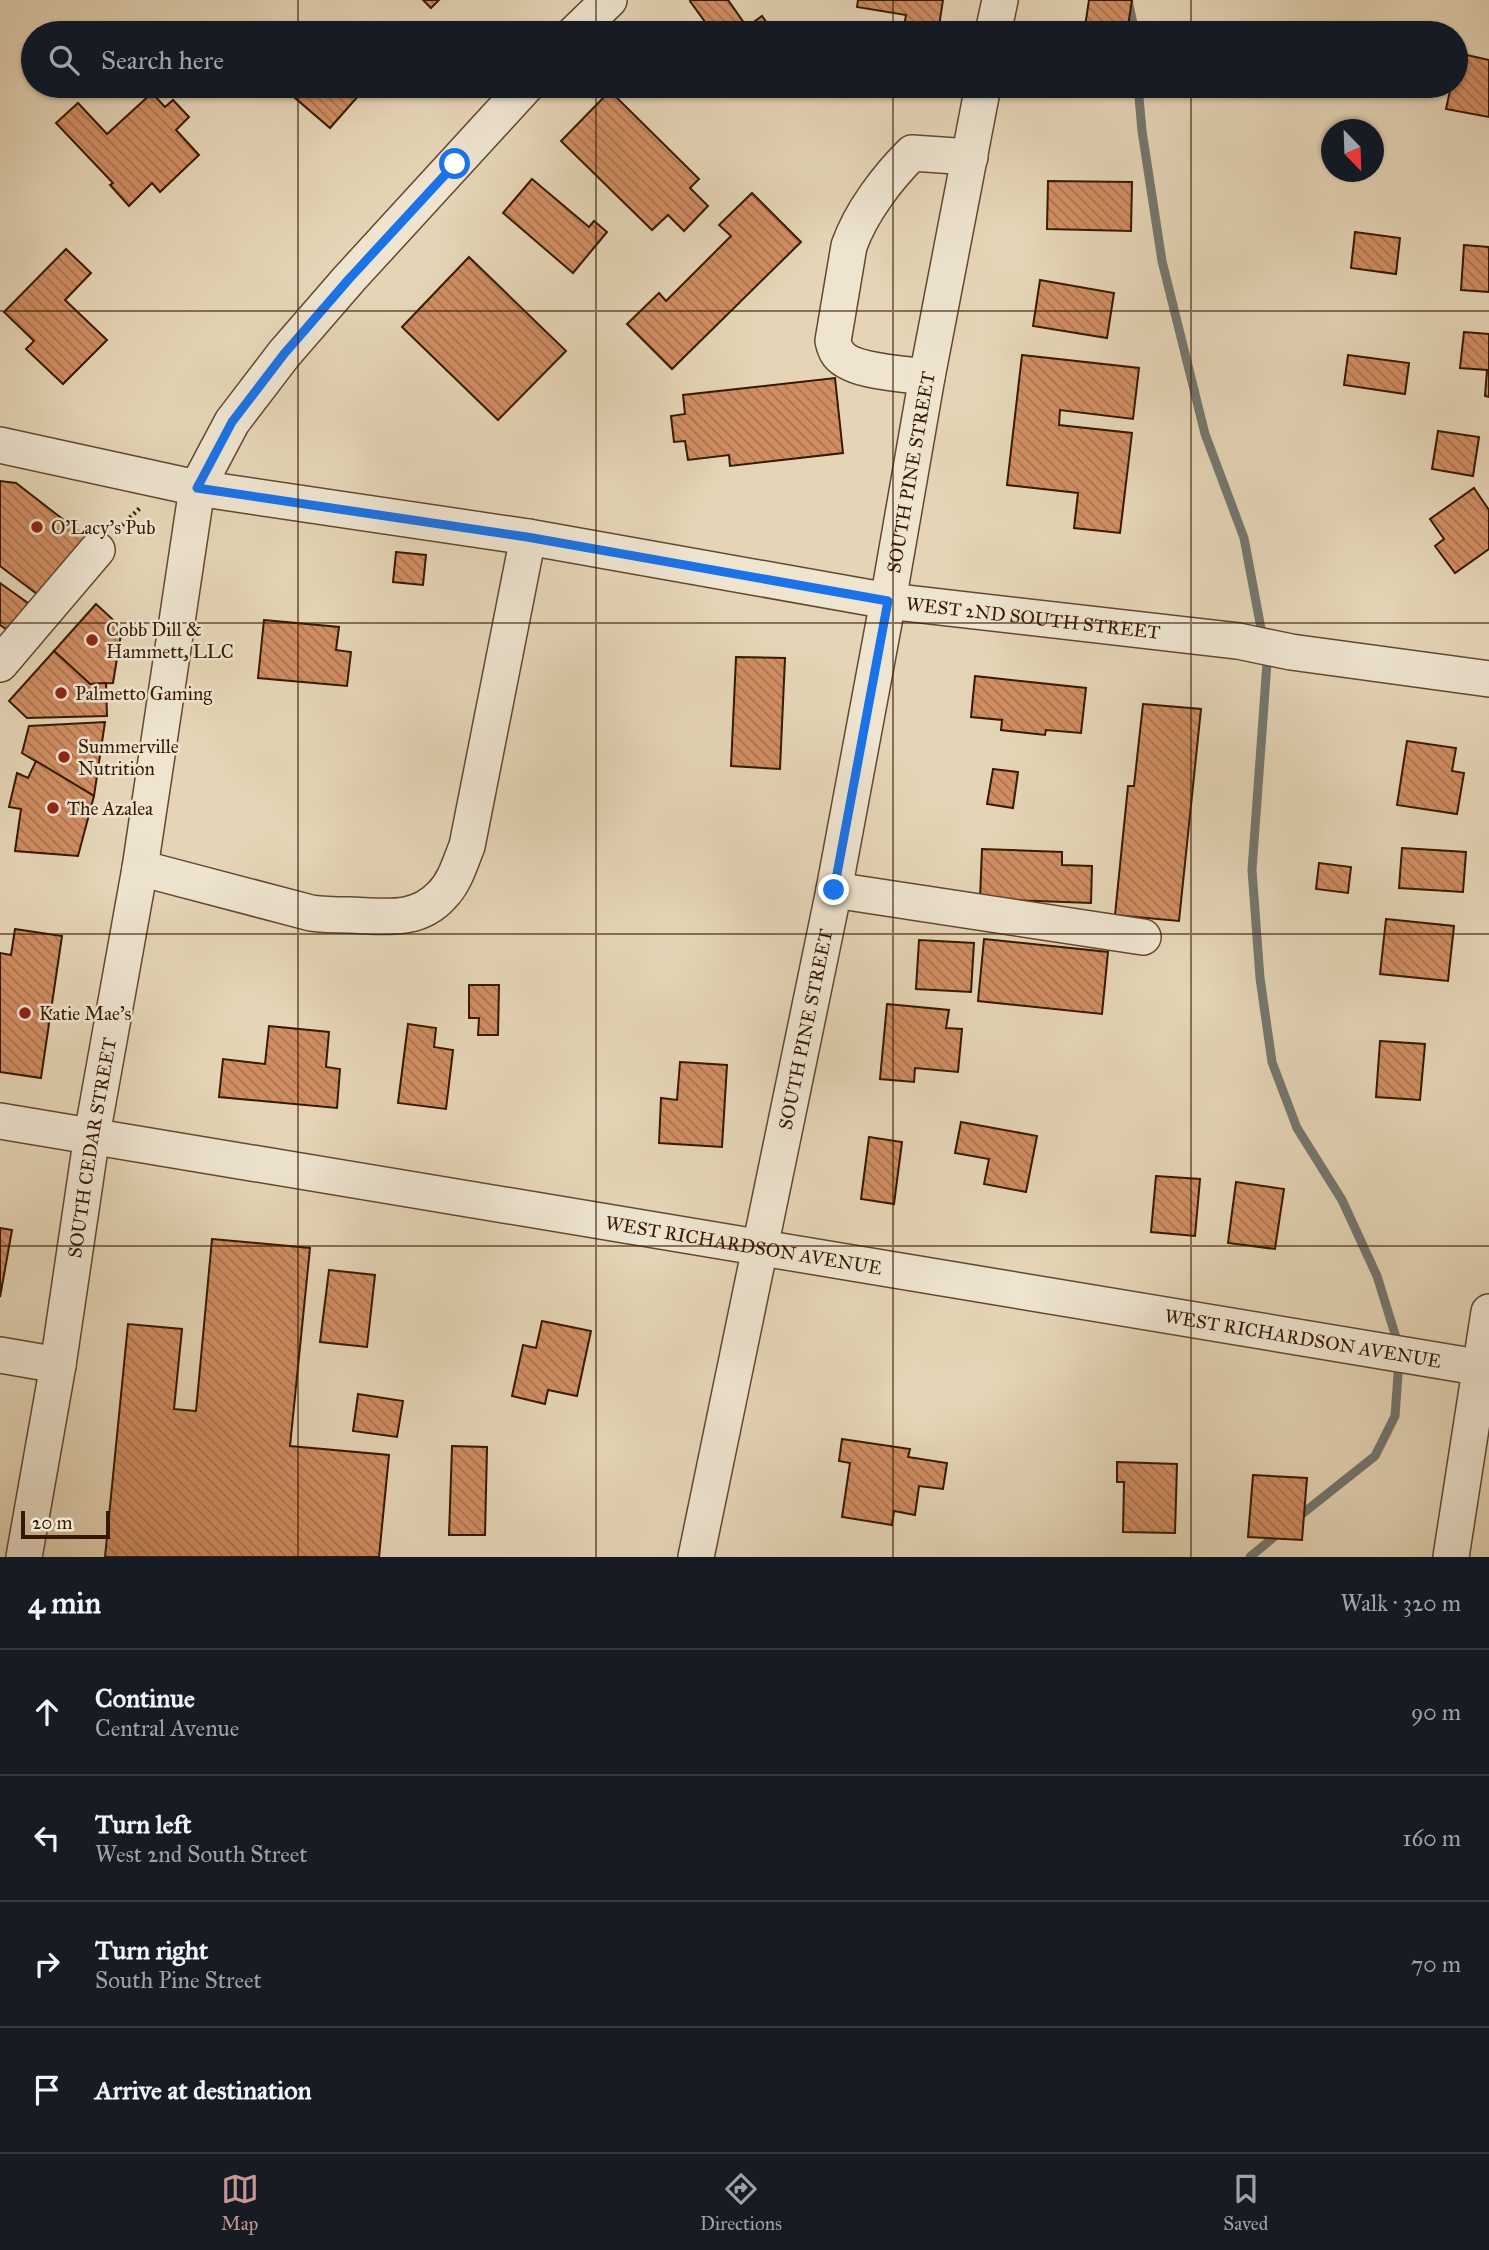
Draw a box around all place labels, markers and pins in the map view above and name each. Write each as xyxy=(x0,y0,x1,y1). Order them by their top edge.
place label: O'Lacy's Pub xyxy=(51,516,155,539)
marker: O'Lacy's Pub xyxy=(29,519,45,535)
place label: Cobb Dill & Hammett, LLC xyxy=(106,618,234,663)
marker: Cobb Dill & Hammett, LLC xyxy=(84,632,100,648)
place label: Palmetto Gaming xyxy=(75,682,212,706)
marker: Palmetto Gaming xyxy=(53,685,69,701)
place label: Summerville Nutrition xyxy=(78,735,179,780)
marker: Summerville Nutrition xyxy=(56,749,72,765)
place label: The Azalea xyxy=(67,797,154,820)
marker: The Azalea xyxy=(45,800,61,816)
place label: Katie Mae's xyxy=(39,1002,131,1025)
marker: Katie Mae's xyxy=(17,1005,33,1021)

